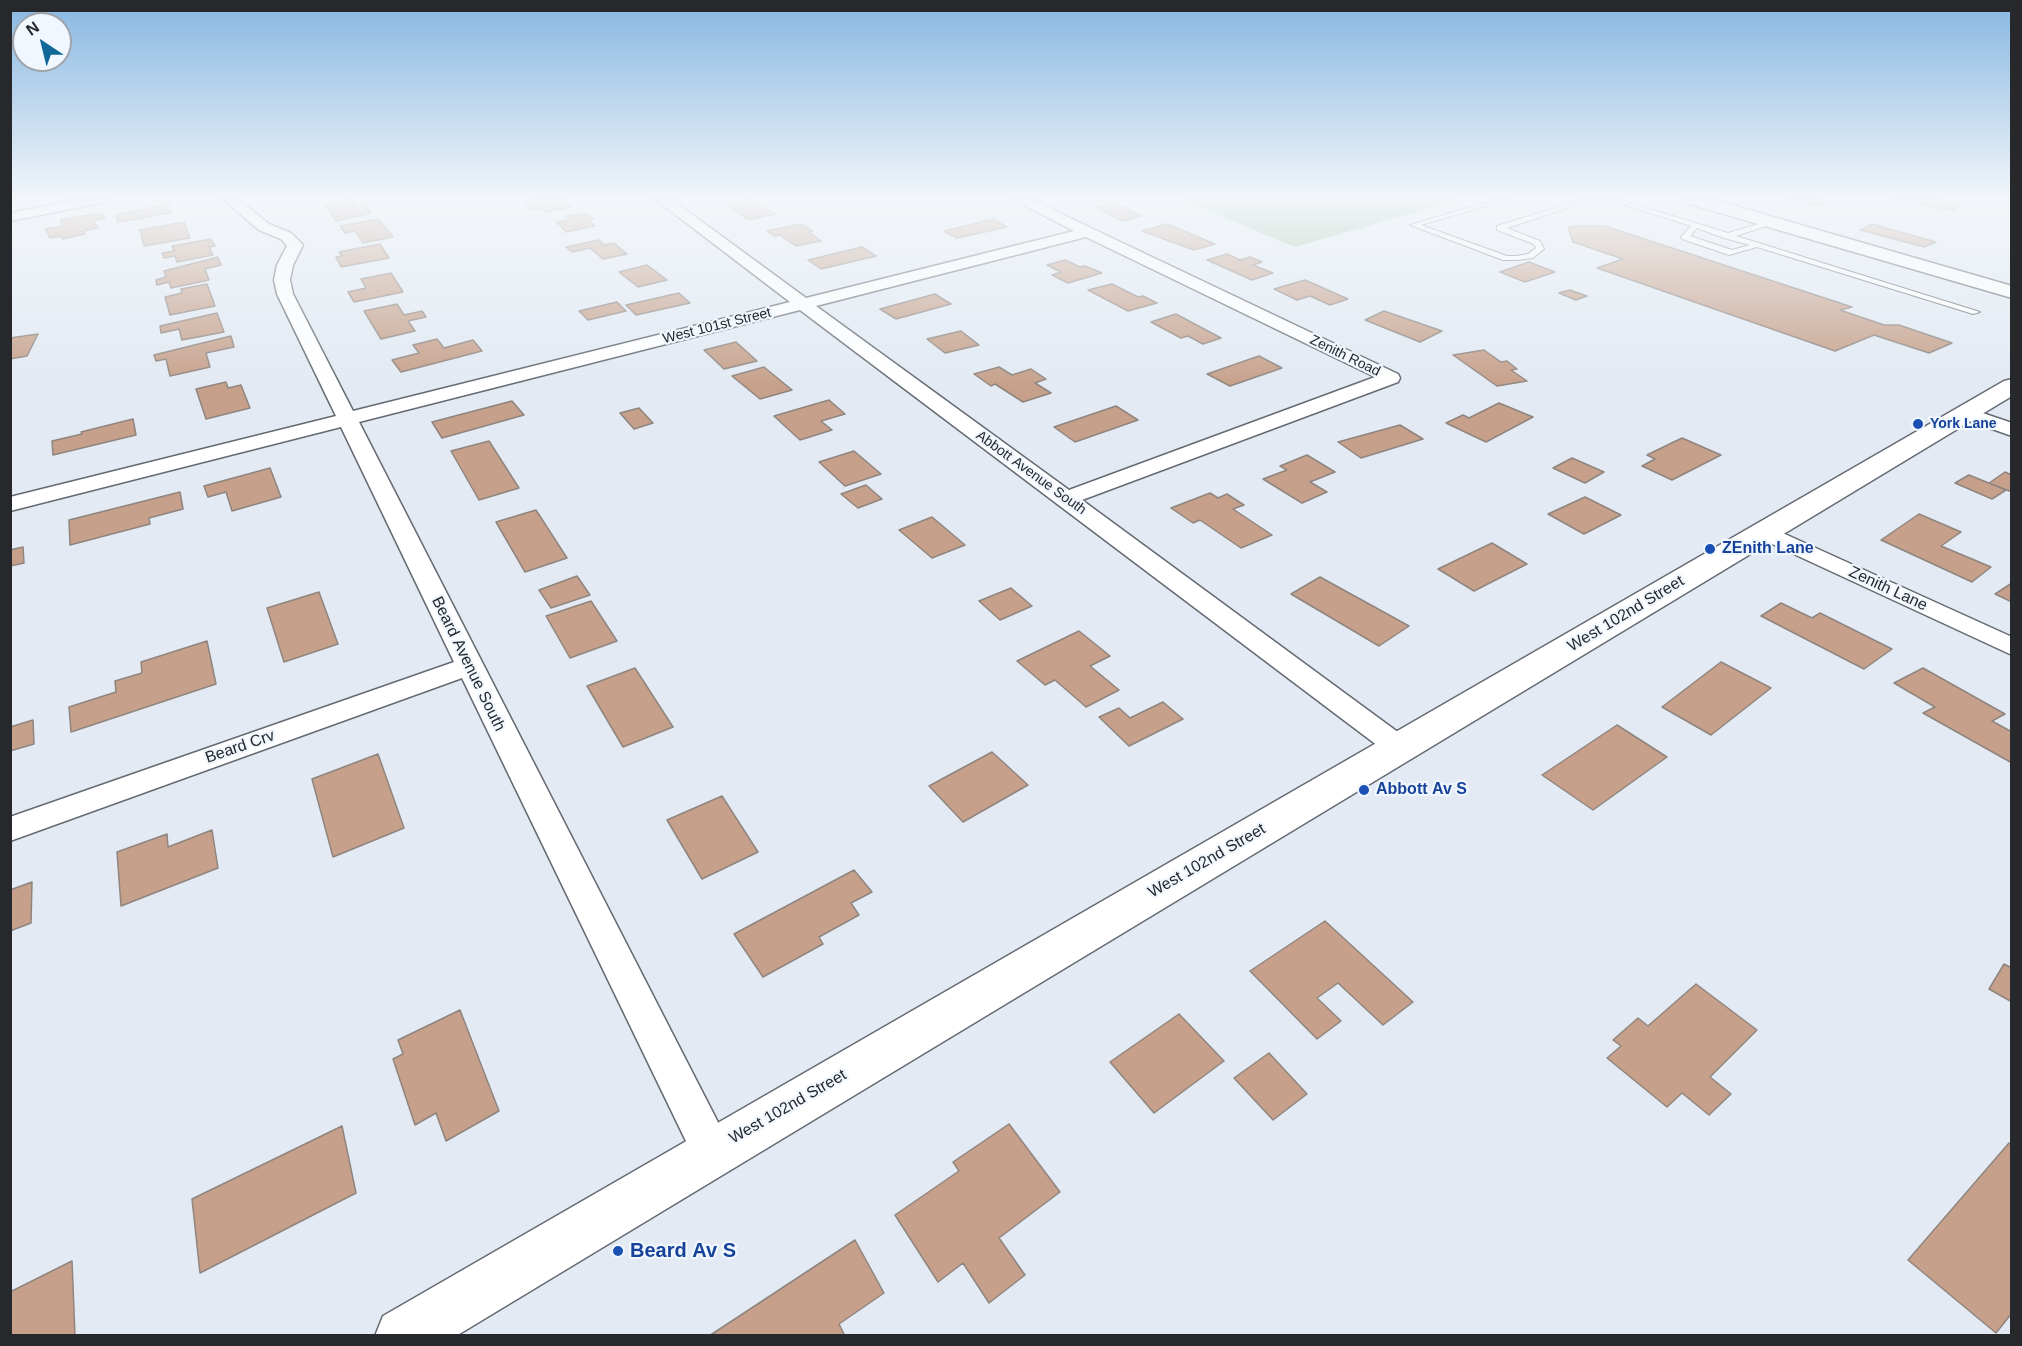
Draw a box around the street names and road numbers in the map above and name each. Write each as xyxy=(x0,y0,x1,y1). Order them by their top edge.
street label: West 101st Street xyxy=(661,304,773,348)
street label: Zenith Road xyxy=(1307,332,1383,380)
street label: Abbott Avenue South xyxy=(973,427,1089,519)
street label: Zenith Lane xyxy=(1846,562,1930,616)
street label: West 102nd Street xyxy=(1564,572,1688,656)
street label: Beard Avenue South xyxy=(427,594,509,734)
street label: Beard Crv xyxy=(203,726,277,768)
street label: West 102nd Street xyxy=(1145,820,1269,902)
street label: West 102nd Street xyxy=(726,1066,850,1148)

